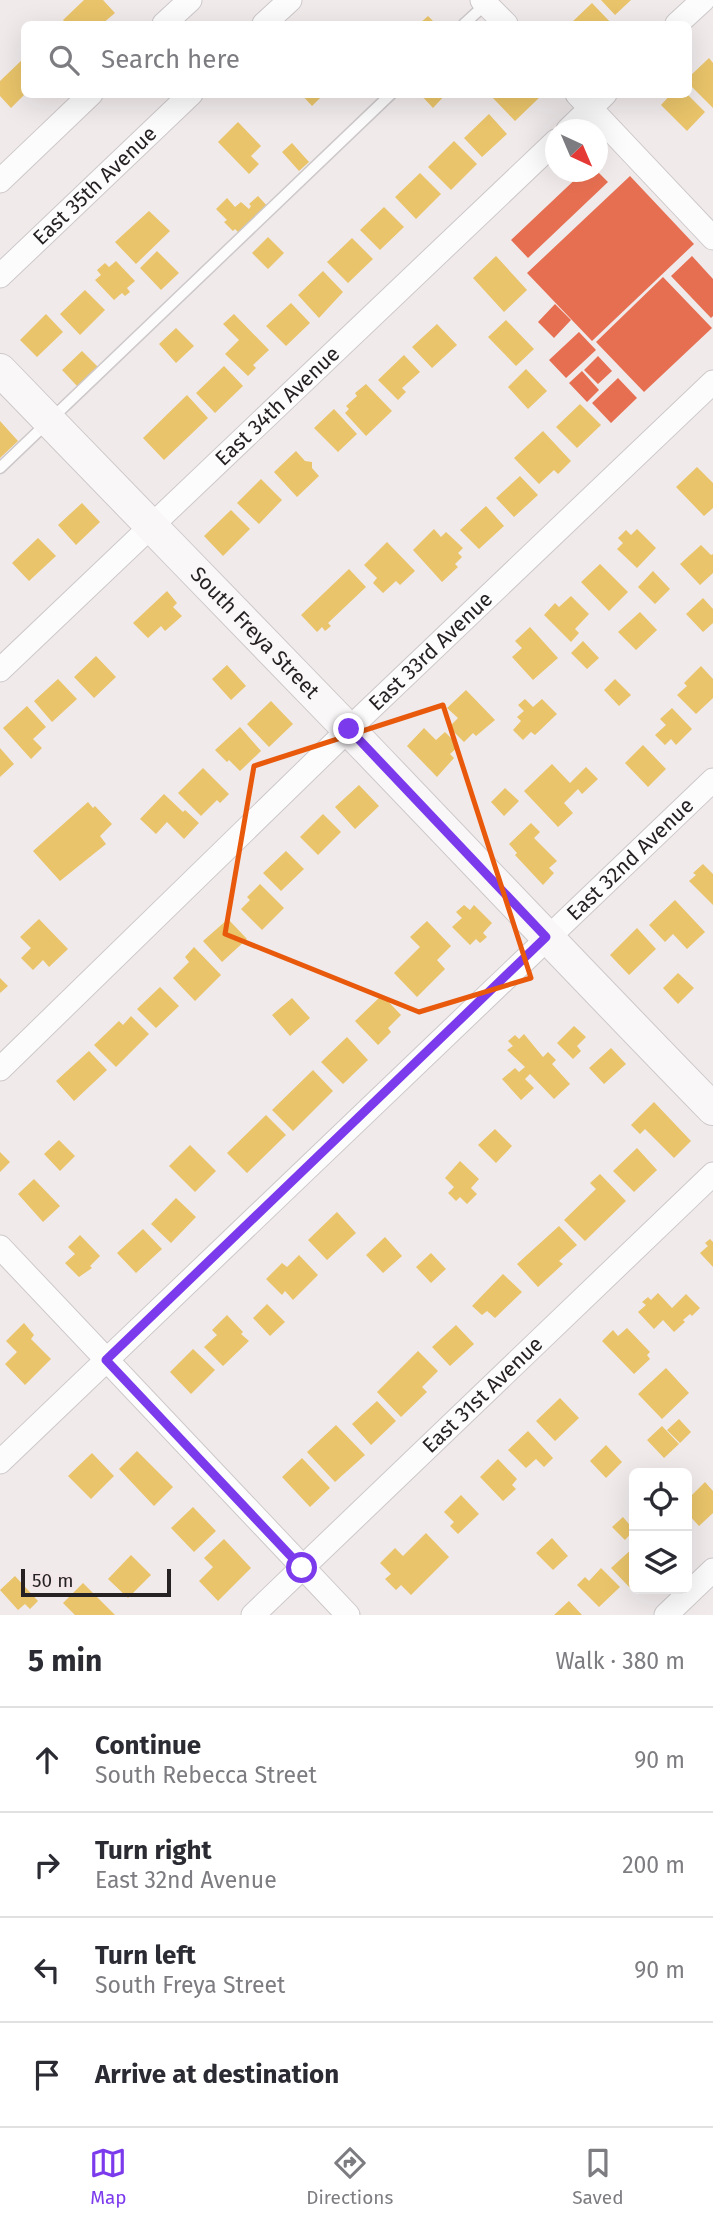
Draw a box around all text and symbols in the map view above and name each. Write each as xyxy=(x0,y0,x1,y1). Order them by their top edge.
search box xyxy=(21,21,692,98)
icon: search xyxy=(45,41,83,79)
text: Search here xyxy=(101,44,240,75)
north arrow xyxy=(545,119,608,182)
street label: East 35th Avenue xyxy=(27,121,162,251)
street label: East 34th Avenue xyxy=(210,341,345,471)
street label: South Freya Street xyxy=(185,561,325,704)
street label: East 33rd Avenue xyxy=(363,586,498,716)
route end xyxy=(333,713,364,744)
street label: East 32nd Avenue xyxy=(561,792,699,926)
street label: East 31st Avenue xyxy=(417,1331,548,1459)
map controls xyxy=(629,1468,692,1594)
button: locate xyxy=(629,1468,692,1531)
button: layers xyxy=(629,1531,692,1594)
route start xyxy=(286,1552,317,1583)
scale bar xyxy=(21,1566,172,1598)
text: 50 m xyxy=(32,1569,73,1592)
text: 5 min xyxy=(28,1643,102,1679)
text: Walk · 380 m xyxy=(555,1647,685,1675)
text: Continue xyxy=(95,1730,201,1761)
icon: ahead xyxy=(28,1741,66,1779)
text: 90 m xyxy=(634,1746,685,1774)
text: South Rebecca Street xyxy=(95,1761,317,1789)
text: Turn right xyxy=(95,1835,212,1866)
icon: right xyxy=(28,1846,66,1884)
text: 200 m xyxy=(622,1851,685,1879)
text: East 32nd Avenue xyxy=(95,1866,277,1894)
text: Turn left xyxy=(95,1940,196,1971)
icon: left xyxy=(28,1951,66,1989)
text: 90 m xyxy=(634,1956,685,1984)
text: South Freya Street xyxy=(95,1971,285,1999)
icon: arrive xyxy=(28,2056,66,2094)
text: Arrive at destination xyxy=(95,2059,339,2090)
tab: Map xyxy=(89,2144,127,2209)
tab: Directions xyxy=(306,2144,393,2209)
tab: Saved xyxy=(572,2144,624,2209)

